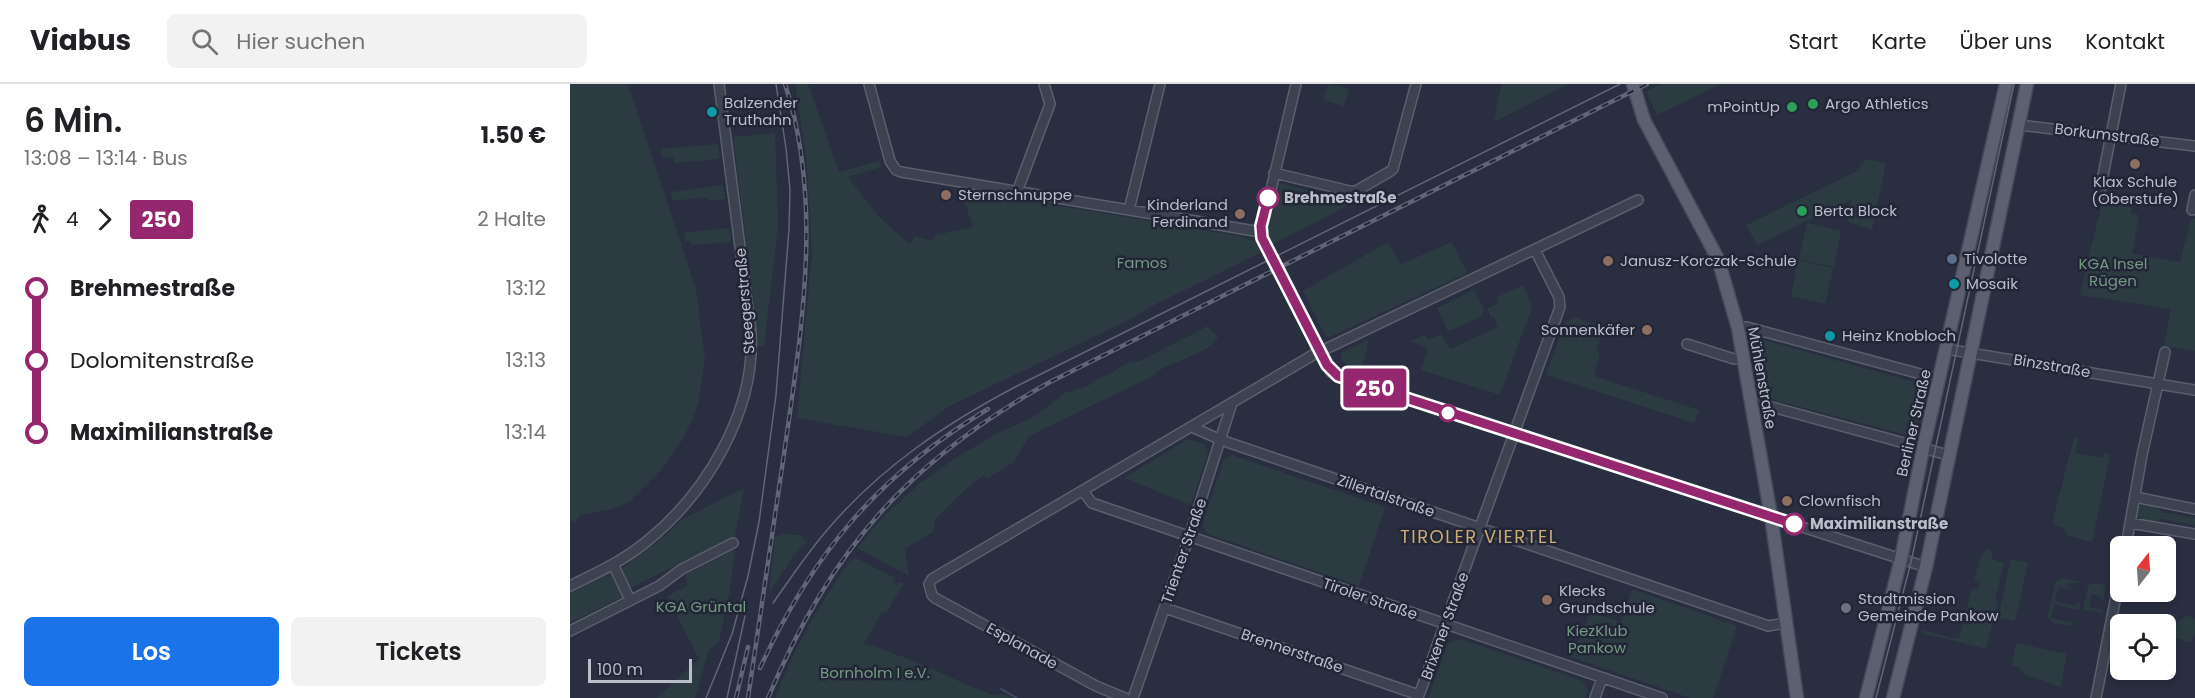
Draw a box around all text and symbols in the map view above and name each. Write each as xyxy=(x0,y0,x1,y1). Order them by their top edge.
search box xyxy=(167,14,587,68)
text: Viabus xyxy=(30,21,131,60)
icon: search xyxy=(188,25,221,58)
text: Hier suchen xyxy=(236,26,365,57)
text: Start xyxy=(1789,27,1838,56)
text: Karte xyxy=(1871,27,1927,56)
text: Über uns xyxy=(1960,27,2052,56)
text: Kontakt xyxy=(2085,27,2165,56)
place label: Balzender Truthahn xyxy=(724,92,798,130)
place label: Argo Athletics xyxy=(1825,93,1929,114)
place label: mPointUp xyxy=(1707,96,1780,117)
text: 6 Min. xyxy=(24,97,122,144)
marker: Argo Athletics xyxy=(1806,97,1820,111)
marker: mPointUp xyxy=(1785,100,1799,114)
marker: Balzender Truthahn xyxy=(705,105,719,119)
street label: Borkumstraße xyxy=(2053,118,2161,151)
text: 1.50 € xyxy=(481,120,546,151)
text: 13:08 – 13:14 · Bus xyxy=(24,144,188,172)
marker: Klax Schule (Oberstufe) xyxy=(2128,157,2142,171)
place label: Klax Schule (Oberstufe) xyxy=(2091,171,2179,209)
place label: Sternschnuppe xyxy=(958,184,1072,205)
marker: Brehmestraße xyxy=(1257,187,1279,209)
place label: Brehmestraße xyxy=(1284,187,1397,208)
marker: Sternschnuppe xyxy=(939,188,953,202)
place label: Kinderland Ferdinand xyxy=(1147,194,1228,232)
place label: Berta Block xyxy=(1814,200,1897,221)
icon: walk xyxy=(24,203,57,236)
icon: forward xyxy=(88,203,121,236)
marker: Berta Block xyxy=(1795,204,1809,218)
text: 4 xyxy=(66,205,79,233)
text: 250 xyxy=(142,205,181,234)
text: 2 Halte xyxy=(477,205,546,233)
marker: Kinderland Ferdinand xyxy=(1233,207,1247,221)
street label: Steegerstraße xyxy=(729,247,760,355)
place label: Tivolotte xyxy=(1964,248,2027,269)
place label: Janusz-Korczak-Schule xyxy=(1620,250,1797,271)
park label: Famos xyxy=(1117,252,1167,273)
marker: Tivolotte xyxy=(1945,252,1959,266)
park label: KGA Insel Rügen xyxy=(2079,253,2147,291)
marker: Janusz-Korczak-Schule xyxy=(1601,254,1615,268)
text: Brehmestraße xyxy=(70,273,235,304)
place label: Mosaik xyxy=(1966,273,2018,294)
text: 13:12 xyxy=(506,274,546,302)
marker: Mosaik xyxy=(1947,277,1961,291)
place label: Sonnenkäfer xyxy=(1541,319,1635,340)
marker: Sonnenkäfer xyxy=(1640,323,1654,337)
street label: Mühlenstraße xyxy=(1743,325,1782,431)
place label: Heinz Knobloch xyxy=(1842,325,1956,346)
marker: Heinz Knobloch xyxy=(1823,329,1837,343)
text: Dolomitenstraße xyxy=(70,345,254,376)
text: 13:13 xyxy=(505,346,546,374)
street label: Binzstraße xyxy=(2012,348,2092,383)
street label: Berliner Straße xyxy=(1891,367,1936,479)
line badge: 250 xyxy=(1340,368,1410,408)
text: 250 xyxy=(1355,374,1395,403)
unlabelled marker xyxy=(1439,404,1457,422)
text: Maximilianstraße xyxy=(70,417,273,448)
text: 13:14 xyxy=(505,418,546,446)
street label: Zillertalstraße xyxy=(1335,469,1438,522)
place label: Clownfisch xyxy=(1799,490,1881,511)
marker: Clownfisch xyxy=(1780,494,1794,508)
street label: Trienter Straße xyxy=(1156,495,1211,606)
marker: Maximilianstraße xyxy=(1783,513,1805,535)
place label: Maximilianstraße xyxy=(1810,513,1948,534)
district label: TIROLER VIERTEL xyxy=(1400,524,1558,549)
north arrow xyxy=(2110,536,2176,602)
map controls xyxy=(2110,536,2176,680)
street label: Brixener Straße xyxy=(1415,569,1474,683)
street label: Tiroler Straße xyxy=(1320,572,1420,625)
place label: Klecks Grundschule xyxy=(1559,580,1655,618)
place label: Stadtmission Gemeinde Pankow xyxy=(1858,588,1999,626)
marker: Klecks Grundschule xyxy=(1540,593,1554,607)
park label: KGA Grüntal xyxy=(656,596,746,617)
marker: Stadtmission Gemeinde Pankow xyxy=(1839,601,1853,615)
button: locate xyxy=(2110,614,2176,680)
button: Los xyxy=(24,617,279,686)
button: Tickets xyxy=(291,617,546,686)
street label: Esplanade xyxy=(983,617,1062,674)
park label: KiezKlub Pankow xyxy=(1566,620,1628,658)
street label: Brennerstraße xyxy=(1238,623,1346,678)
scale bar xyxy=(588,656,692,684)
text: 100 m xyxy=(597,658,643,681)
park label: Bornholm I e.V. xyxy=(820,662,930,683)

